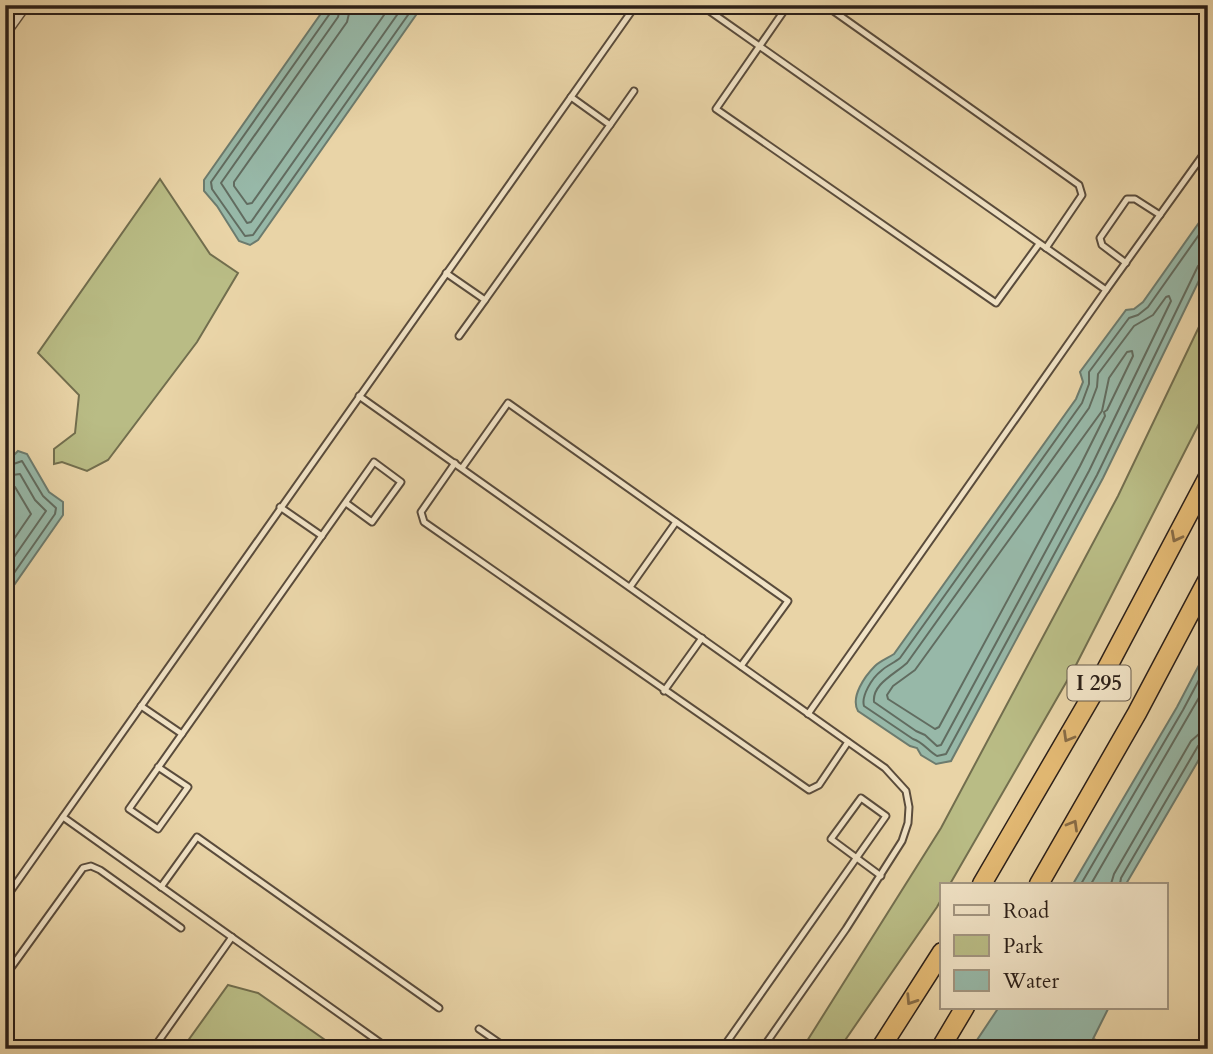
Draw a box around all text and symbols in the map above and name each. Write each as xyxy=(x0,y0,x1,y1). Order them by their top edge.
one-way arrow xyxy=(1171,530,1184,542)
road number: I 295 xyxy=(1068,666,1130,700)
one-way arrow xyxy=(1063,730,1076,743)
one-way arrow xyxy=(1065,820,1078,833)
legend xyxy=(940,883,1168,1009)
text: Road xyxy=(1003,897,1049,926)
text: Park xyxy=(1003,932,1044,961)
text: Water xyxy=(1002,967,1059,996)
one-way arrow xyxy=(907,993,920,1006)

